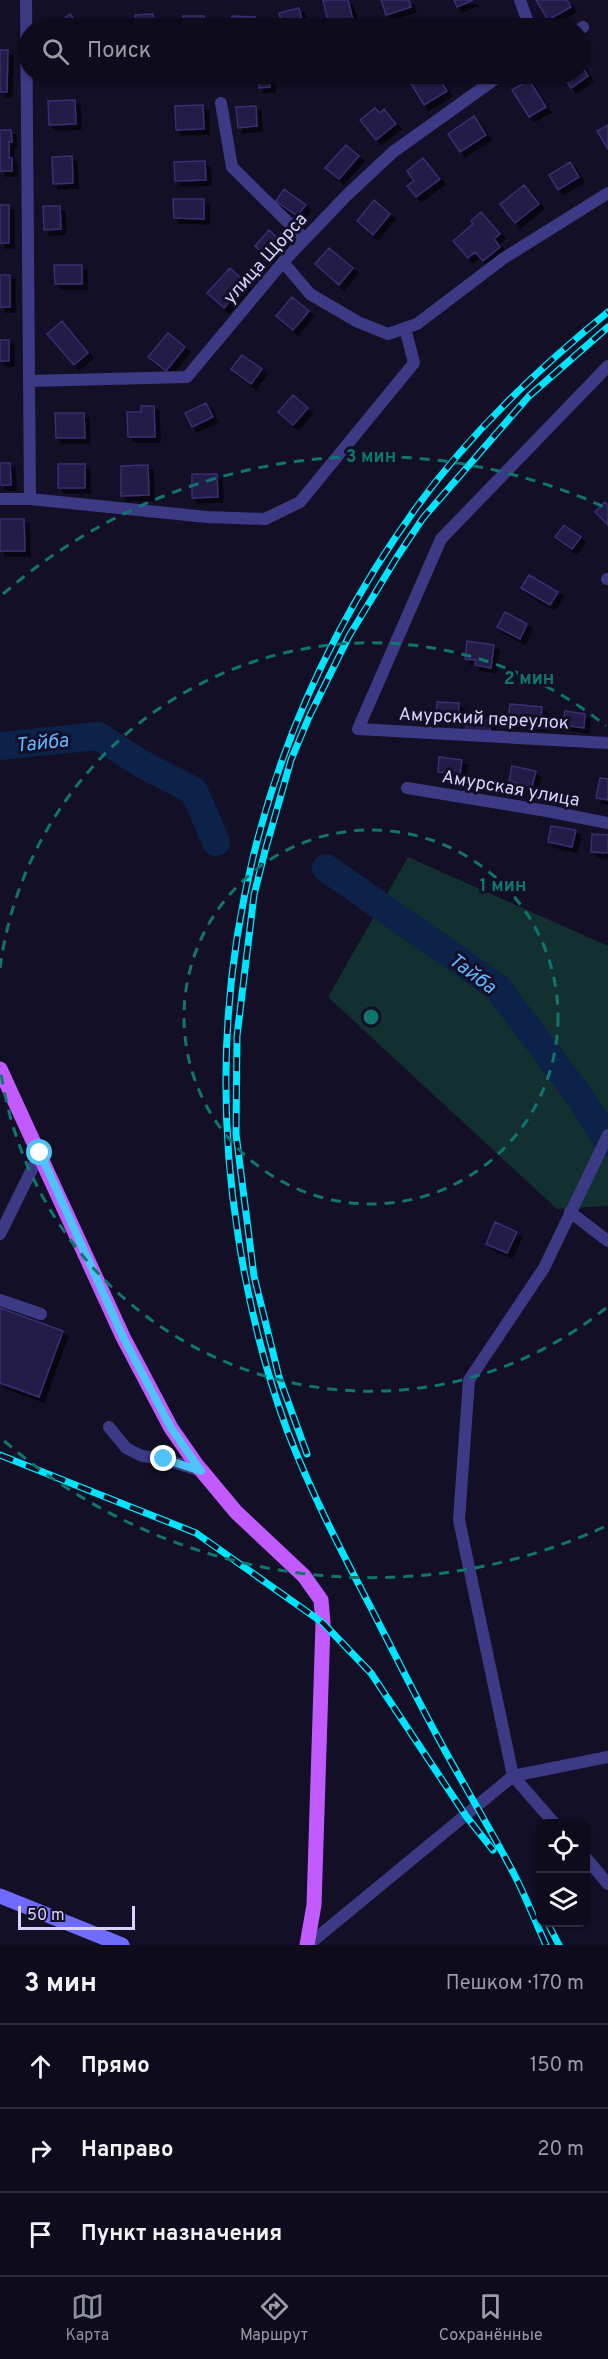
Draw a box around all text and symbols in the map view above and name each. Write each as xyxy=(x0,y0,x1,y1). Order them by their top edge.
search box xyxy=(18,18,590,84)
icon: search xyxy=(39,35,72,68)
text: Поиск xyxy=(87,38,151,65)
street label: улица Щорса xyxy=(219,209,313,309)
text: 3 мин xyxy=(346,446,396,469)
text: 2 мин xyxy=(504,668,554,691)
street label: Амурский переулок xyxy=(398,704,570,735)
water label: Тайба xyxy=(14,728,71,760)
street label: Амурская улица xyxy=(440,766,581,813)
text: 1 мин xyxy=(480,875,526,898)
water label: Тайба xyxy=(443,948,501,1001)
centre of rings xyxy=(361,1007,381,1027)
route start xyxy=(26,1139,52,1165)
route end xyxy=(150,1445,176,1471)
map controls xyxy=(536,1819,590,1927)
button: locate xyxy=(536,1819,590,1873)
button: layers xyxy=(536,1873,590,1927)
scale bar xyxy=(18,1903,135,1930)
text: 50 m xyxy=(27,1906,65,1926)
text: 3 мин xyxy=(24,1968,97,2001)
text: Пешком · 170 m xyxy=(446,1971,584,1997)
icon: ahead xyxy=(24,2050,57,2083)
text: Прямо xyxy=(81,2053,150,2080)
text: 150 m xyxy=(530,2053,584,2079)
icon: right xyxy=(24,2134,57,2167)
text: Направо xyxy=(81,2137,173,2164)
text: 20 m xyxy=(537,2137,584,2163)
icon: arrive xyxy=(24,2218,57,2251)
text: Пункт назначения xyxy=(81,2221,282,2248)
tab: Карта xyxy=(65,2290,109,2346)
tab: Маршрут xyxy=(240,2290,308,2346)
tab: Сохранённые xyxy=(439,2290,543,2346)

